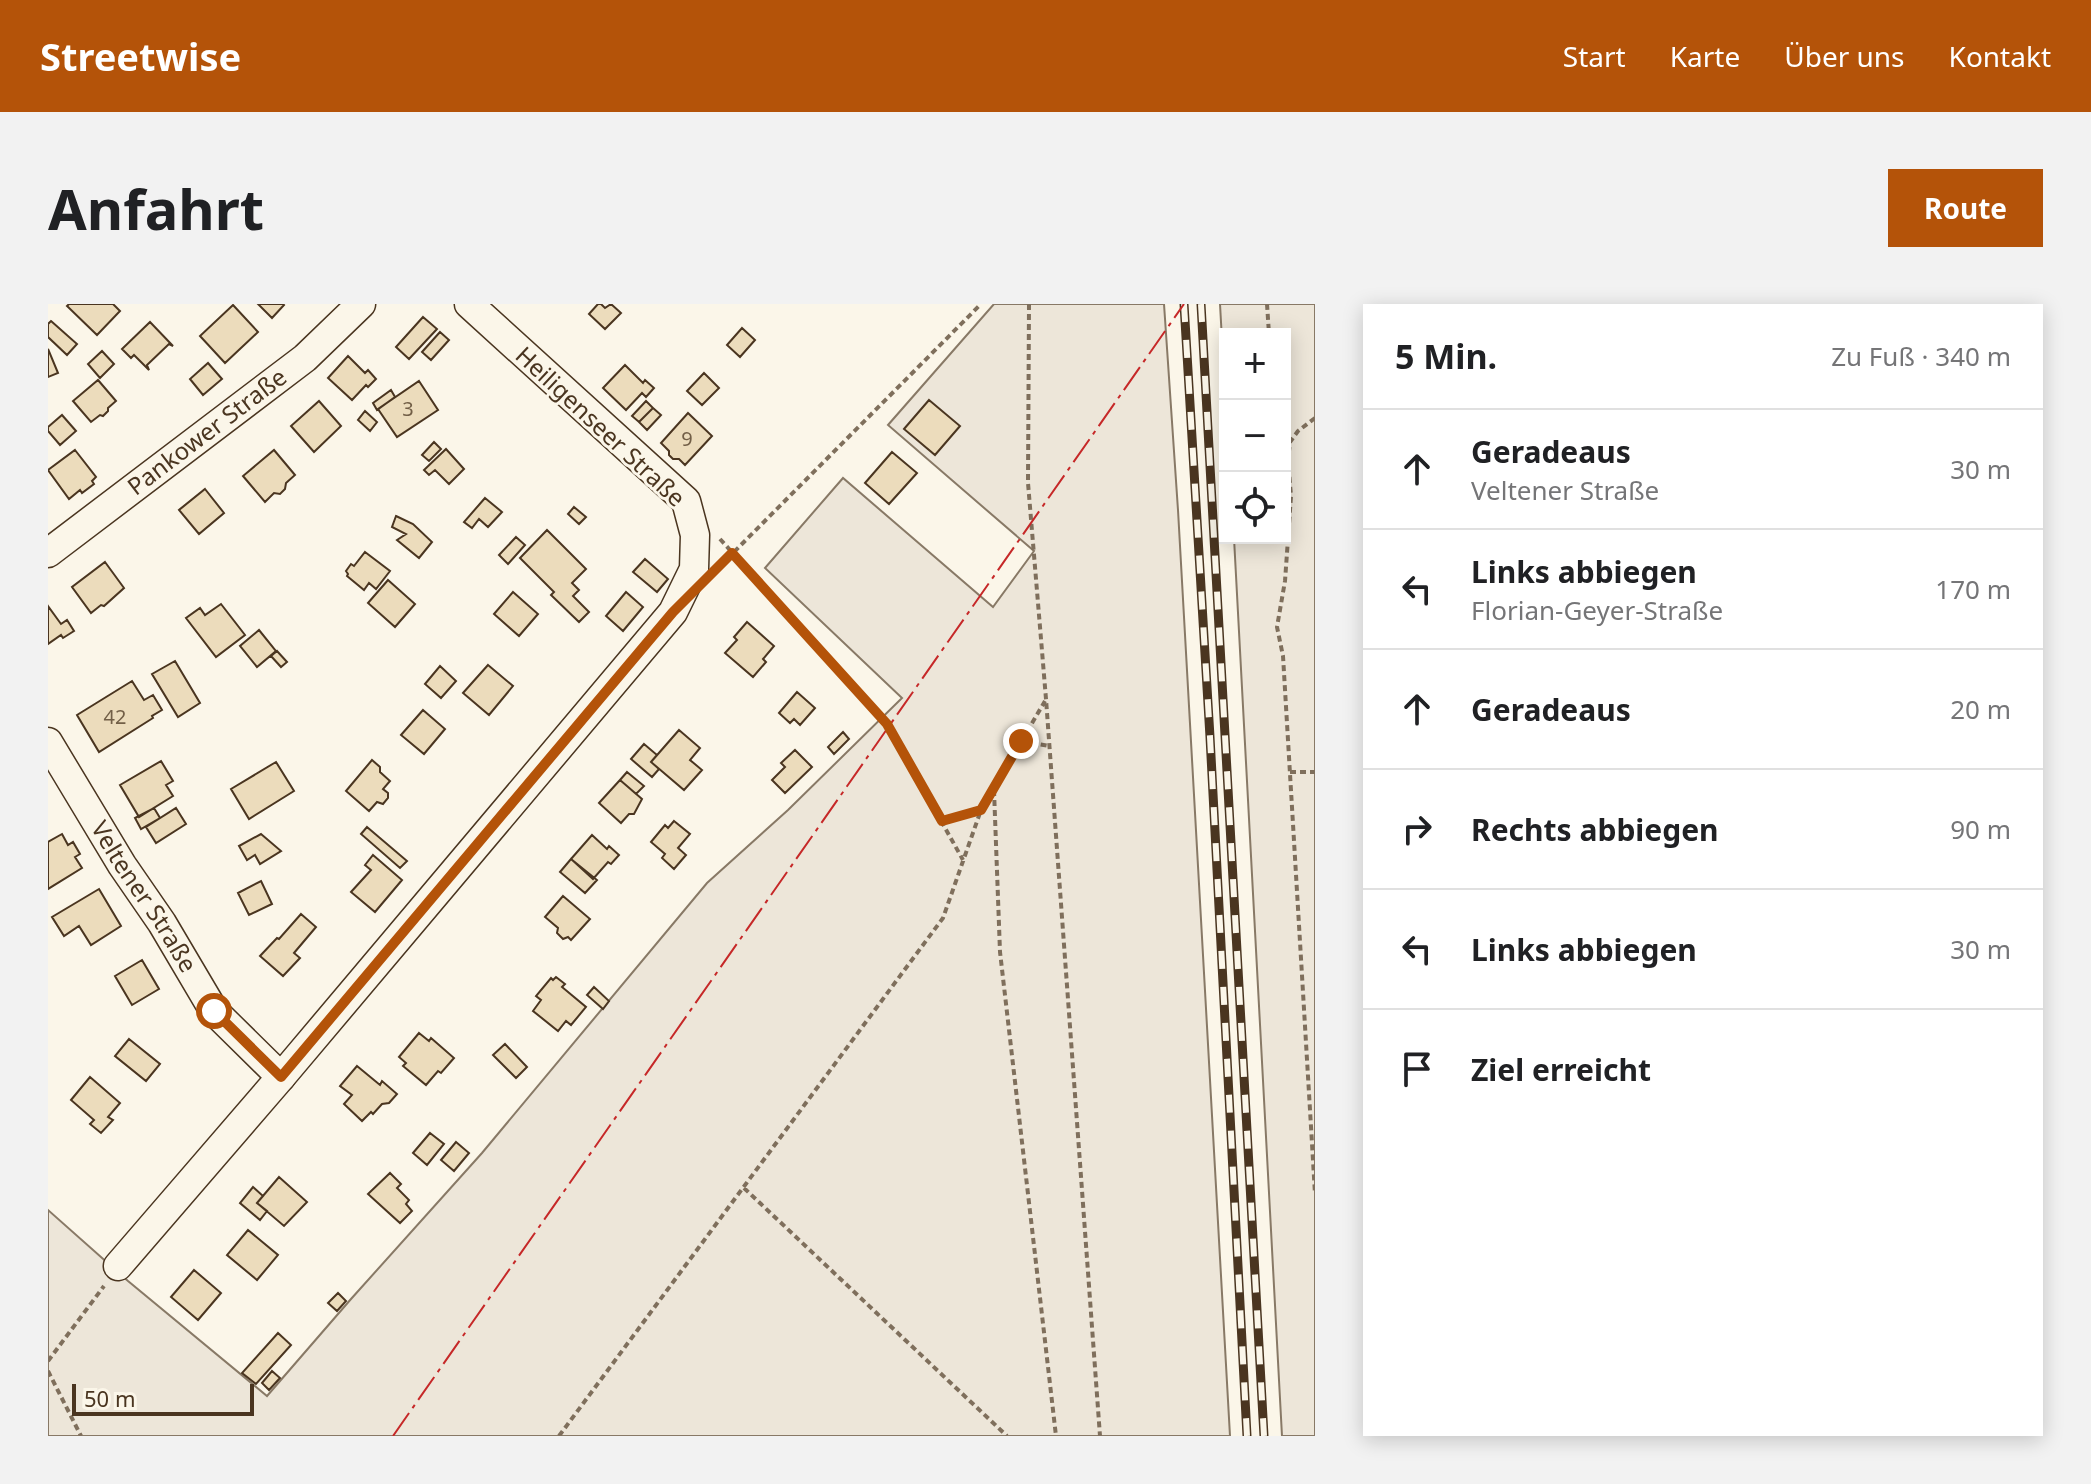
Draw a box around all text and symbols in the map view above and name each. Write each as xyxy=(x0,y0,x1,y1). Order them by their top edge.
text: Streetwise xyxy=(40,30,241,82)
text: Start xyxy=(1563,37,1626,75)
text: Karte xyxy=(1670,37,1740,75)
text: Über uns xyxy=(1784,37,1905,75)
text: Kontakt xyxy=(1949,37,2051,75)
button: Route xyxy=(1888,169,2043,247)
text: Anfahrt xyxy=(48,170,264,246)
map controls xyxy=(1219,328,1291,544)
button: + xyxy=(1219,328,1291,400)
text: 5 Min. xyxy=(1395,333,1497,379)
street label: Heiligenseer Straße xyxy=(509,338,693,513)
text: Zu Fuß · 340 m xyxy=(1831,338,2011,374)
street label: Pankower Straße xyxy=(120,360,293,502)
house number: 3 xyxy=(402,395,414,422)
button: − xyxy=(1219,400,1291,472)
house number: 9 xyxy=(681,425,693,452)
text: Geradeaus xyxy=(1471,431,1631,472)
icon: ahead xyxy=(1395,447,1439,491)
text: 30 m xyxy=(1950,451,2011,487)
button: locate xyxy=(1219,472,1291,544)
text: Veltener Straße xyxy=(1471,472,1659,508)
text: Links abbiegen xyxy=(1471,551,1697,592)
icon: left xyxy=(1395,567,1439,611)
text: 170 m xyxy=(1935,571,2011,607)
text: Florian-Geyer-Straße xyxy=(1471,592,1723,628)
icon: ahead xyxy=(1395,687,1439,731)
text: Geradeaus xyxy=(1471,689,1631,730)
text: 20 m xyxy=(1950,691,2011,727)
house number: 42 xyxy=(104,703,126,730)
route end xyxy=(1003,723,1039,759)
icon: right xyxy=(1395,807,1439,851)
text: Rechts abbiegen xyxy=(1471,809,1719,850)
text: 90 m xyxy=(1950,811,2011,847)
street label: Veltener Straße xyxy=(84,814,205,978)
icon: left xyxy=(1395,927,1439,971)
text: Links abbiegen xyxy=(1471,929,1697,970)
text: 30 m xyxy=(1950,931,2011,967)
route start xyxy=(196,993,232,1029)
icon: arrive xyxy=(1395,1047,1439,1091)
text: Ziel erreicht xyxy=(1471,1049,1651,1090)
scale bar xyxy=(72,1380,254,1416)
text: 50 m xyxy=(84,1383,135,1413)

